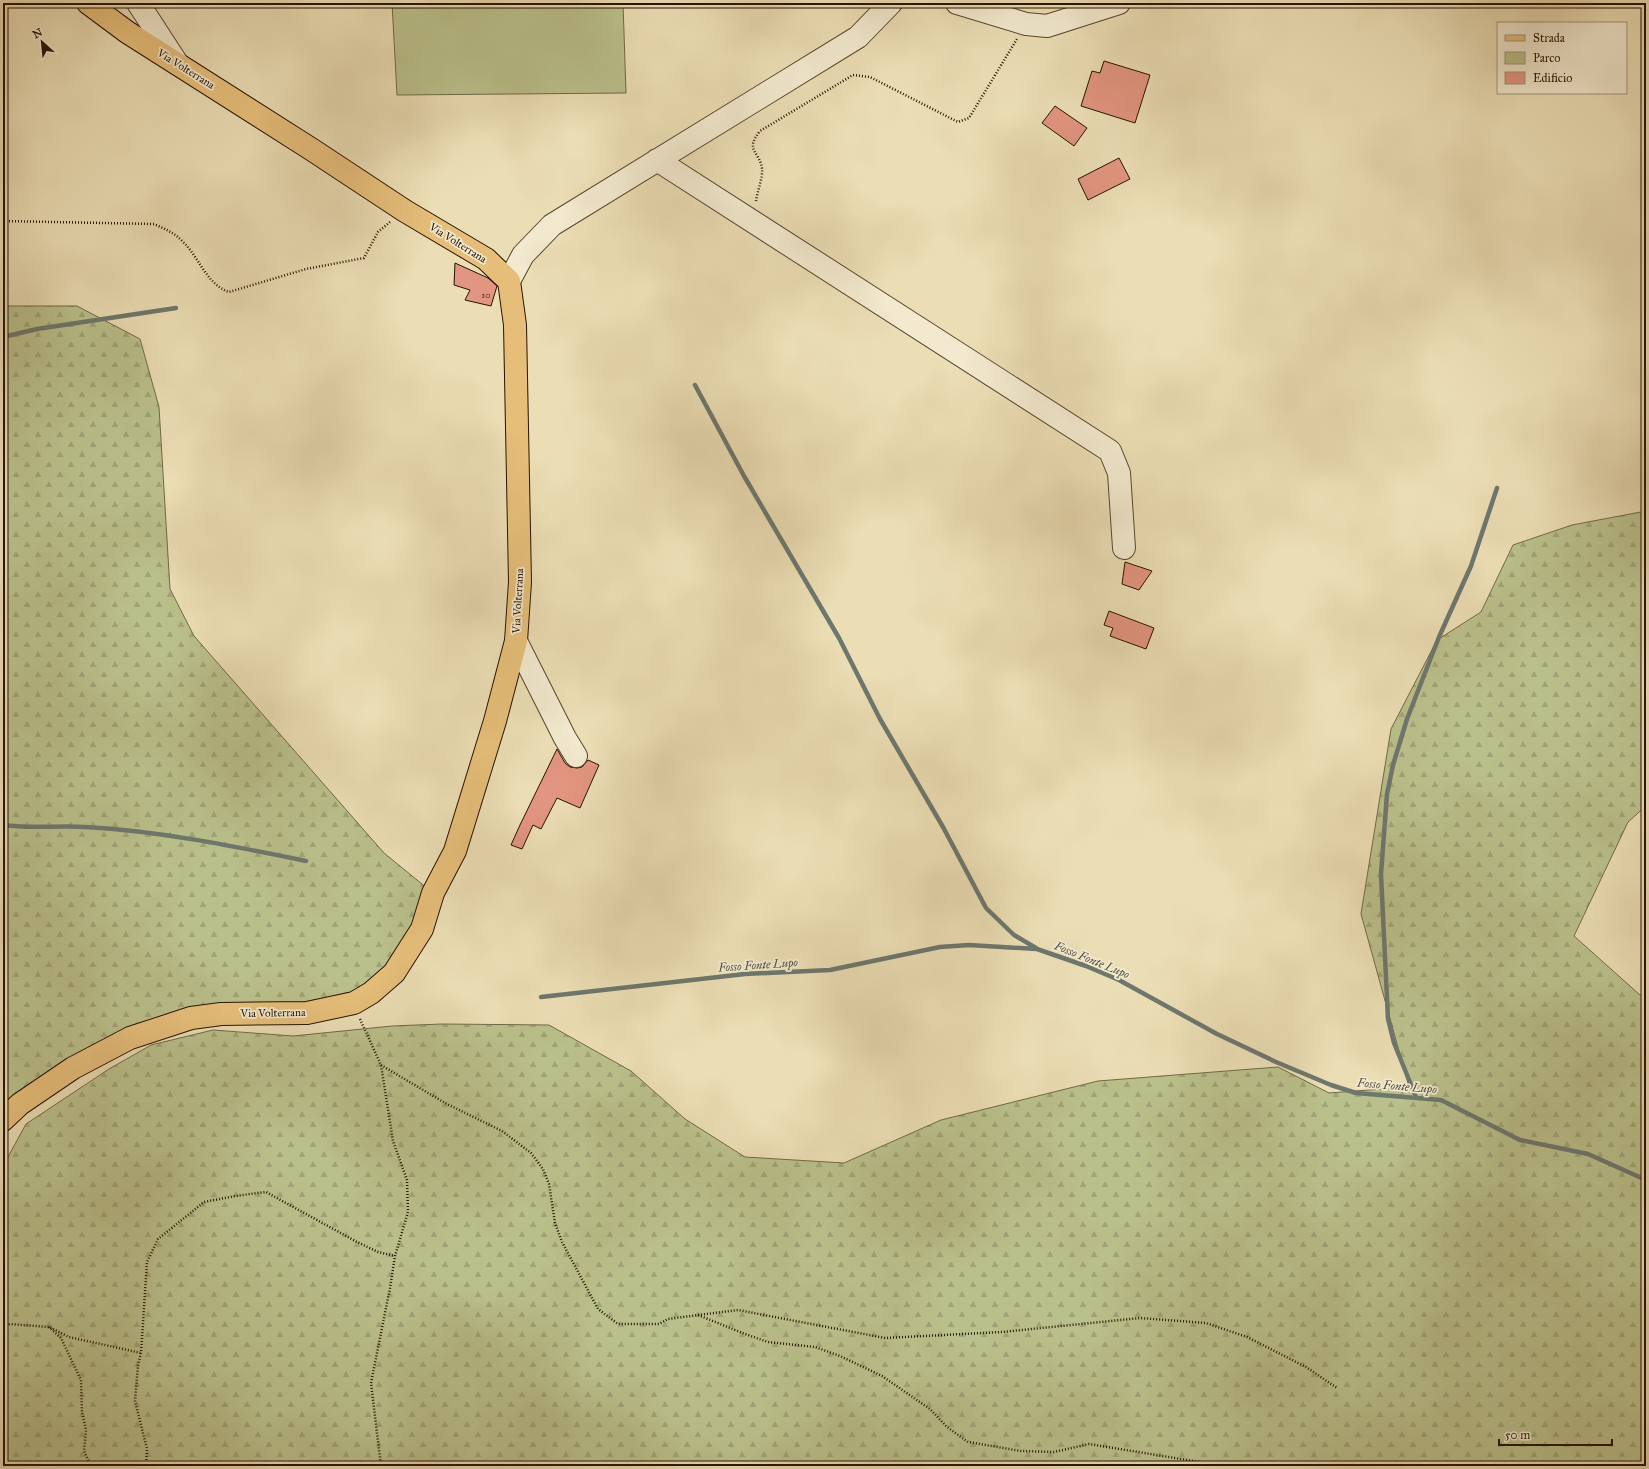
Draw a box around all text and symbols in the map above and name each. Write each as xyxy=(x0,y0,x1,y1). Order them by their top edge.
north arrow xyxy=(22,22,62,62)
legend xyxy=(1497,22,1627,94)
text: N xyxy=(31,25,45,41)
text: Strada xyxy=(1533,31,1566,45)
street label: Via Volterrana xyxy=(154,46,217,92)
text: Parco xyxy=(1533,51,1560,65)
text: Edificio xyxy=(1533,71,1572,85)
street label: Via Volterrana xyxy=(426,220,489,266)
house number: 10 xyxy=(482,289,490,300)
street label: Via Volterrana xyxy=(510,568,526,635)
water label: Fosso Fonte Lupo xyxy=(1051,938,1132,983)
water label: Fosso Fonte Lupo xyxy=(717,955,799,976)
street label: Via Volterrana xyxy=(239,1006,306,1020)
water label: Fosso Fonte Lupo xyxy=(1355,1075,1438,1097)
scale bar xyxy=(1499,1421,1612,1447)
text: 50 m xyxy=(1505,1428,1530,1442)

